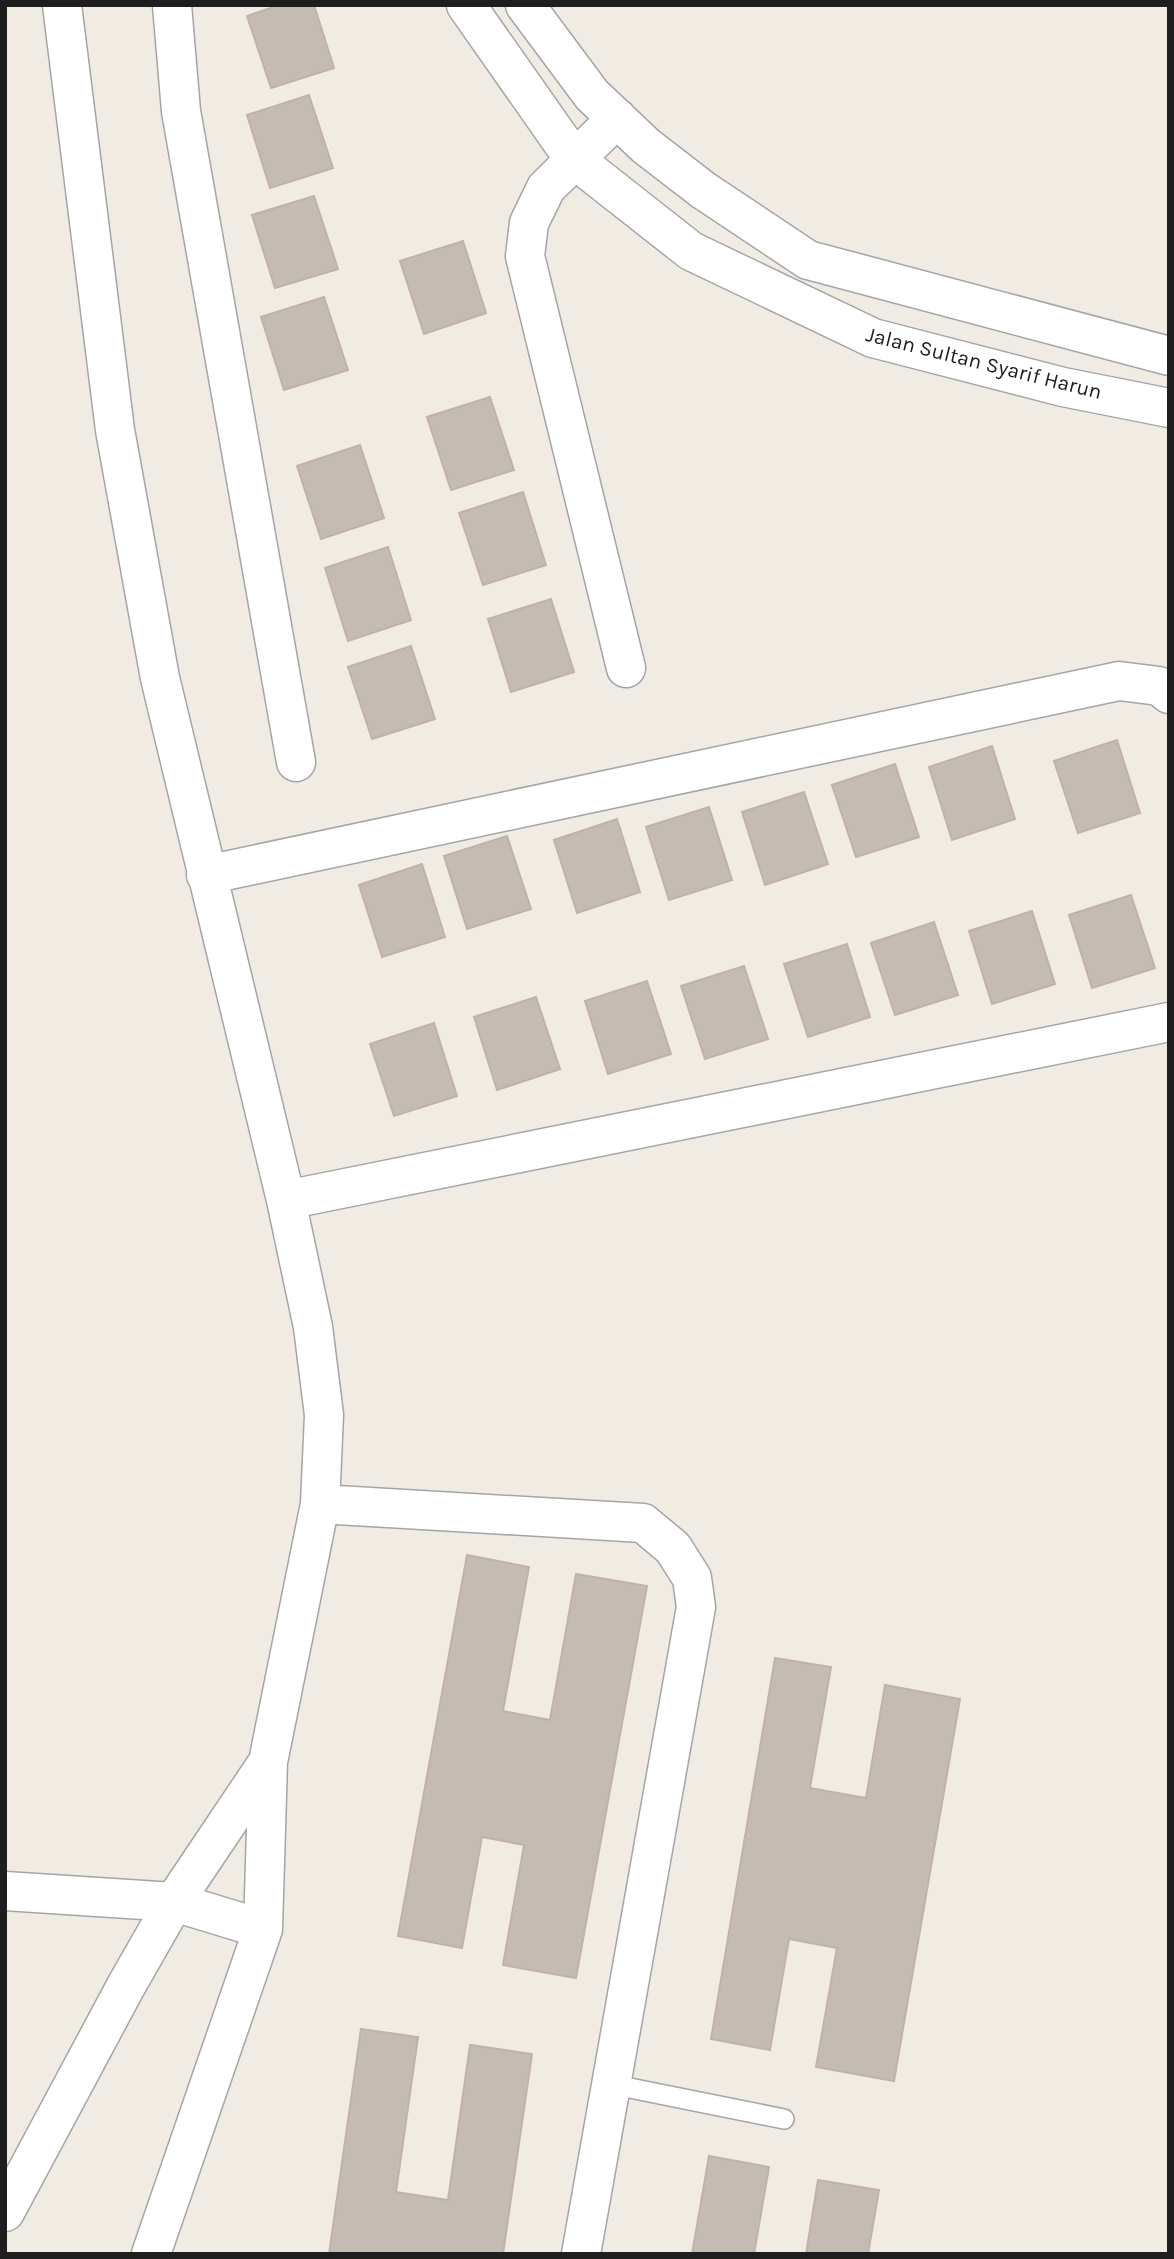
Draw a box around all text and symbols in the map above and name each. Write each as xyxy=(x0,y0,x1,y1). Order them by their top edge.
street label: Jalan Sultan Syarif Harun xyxy=(864,322,1104,404)

